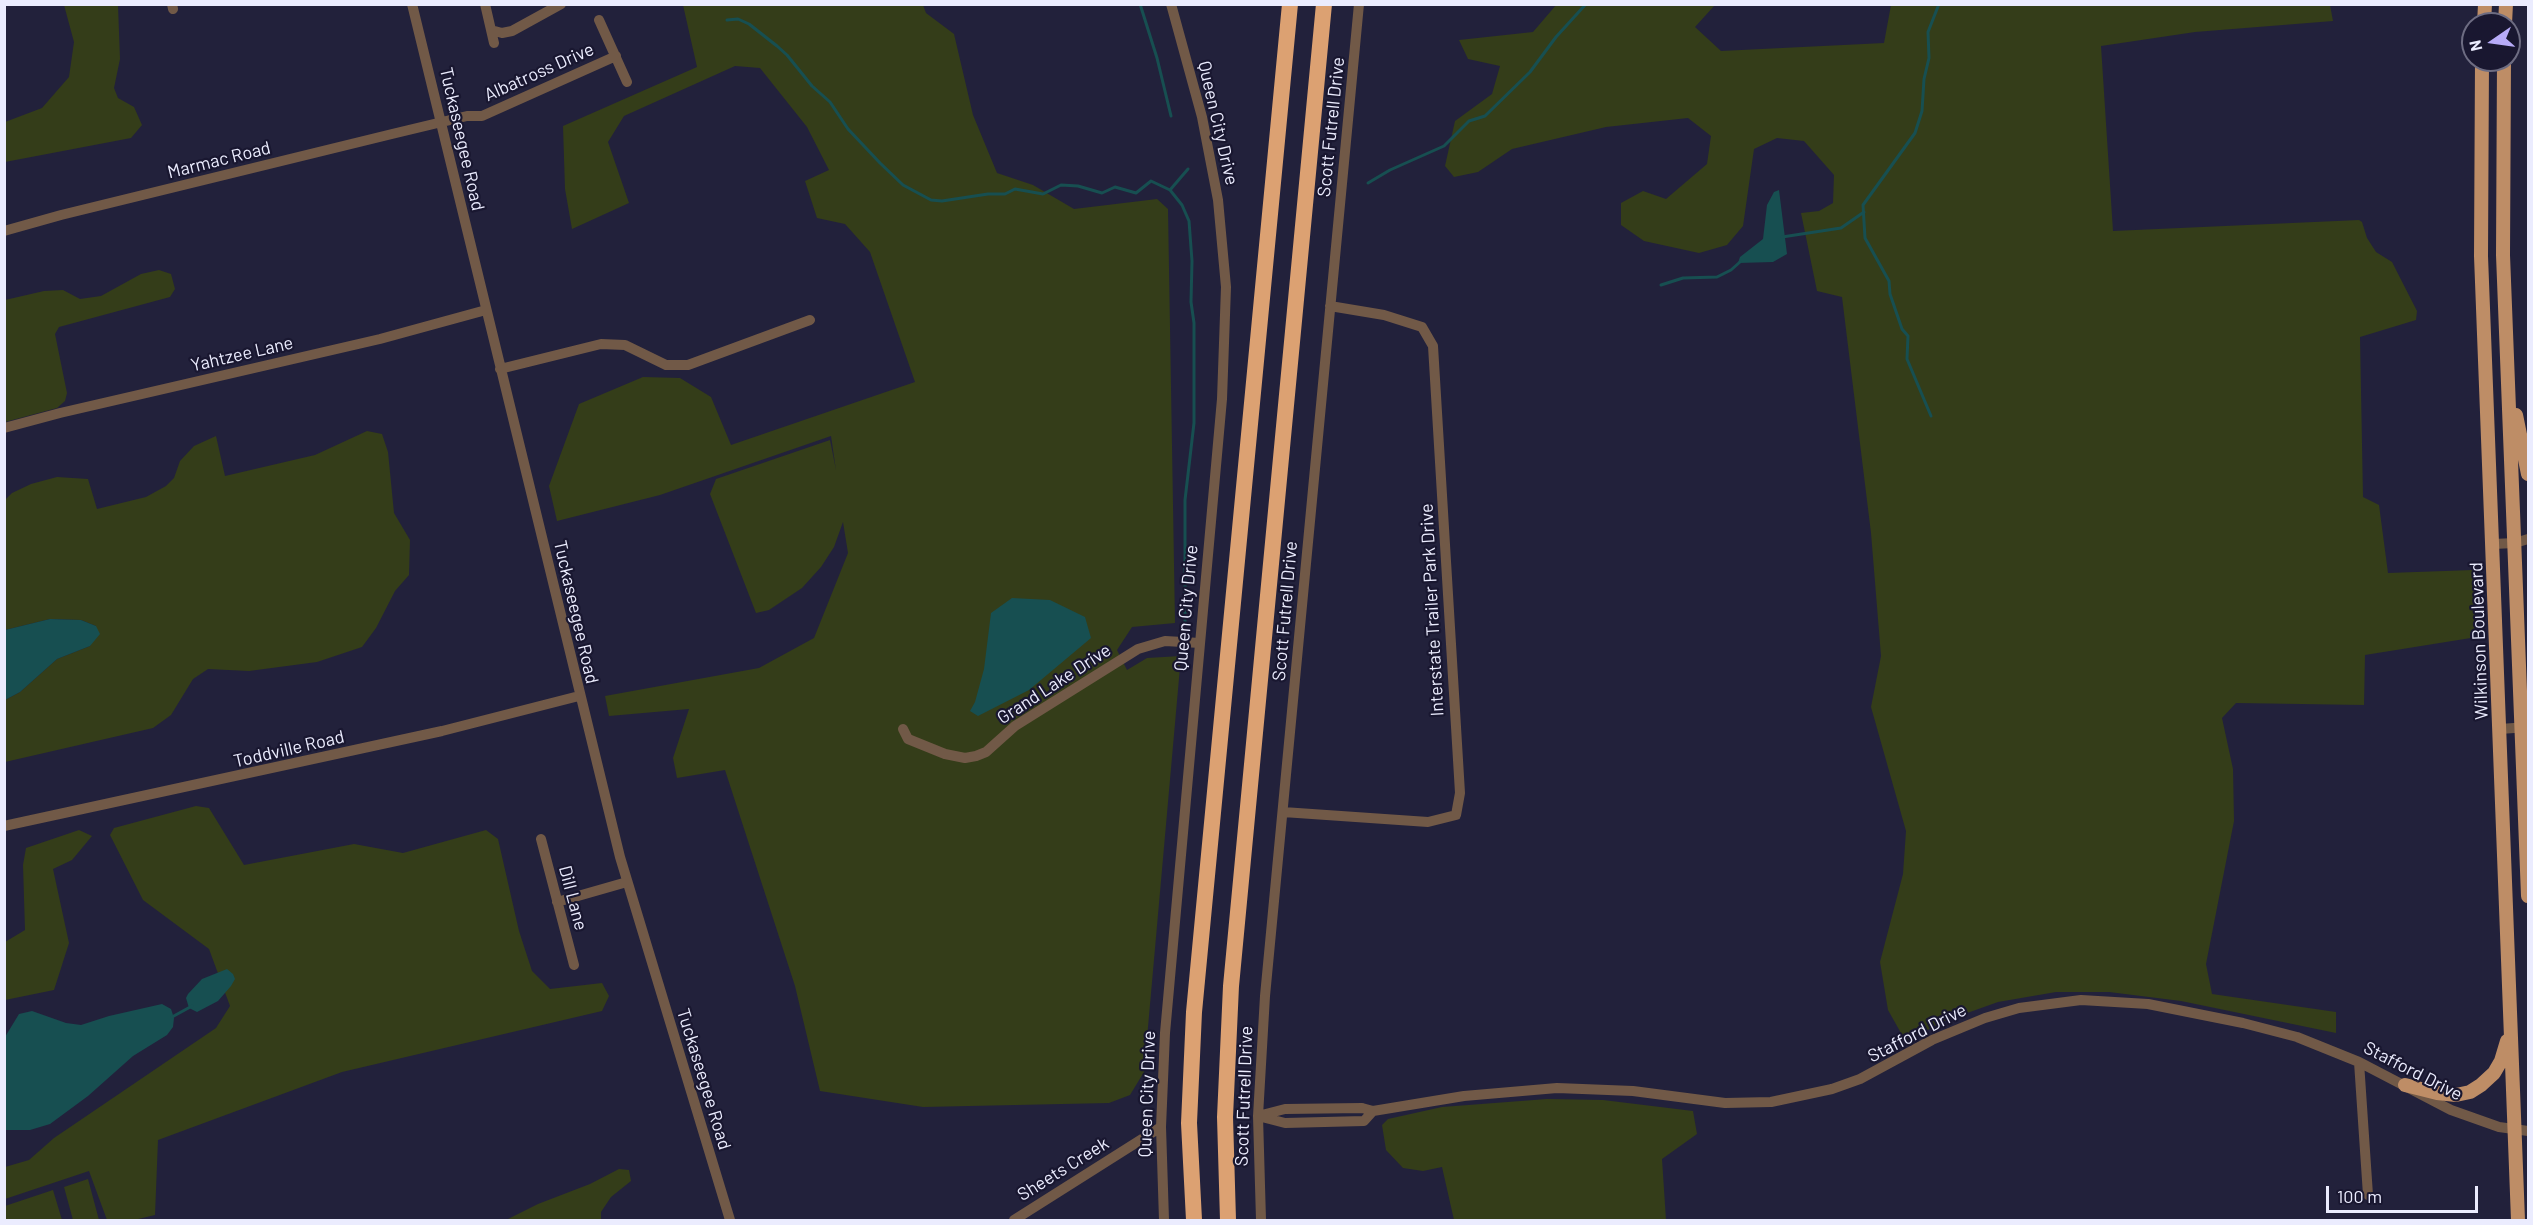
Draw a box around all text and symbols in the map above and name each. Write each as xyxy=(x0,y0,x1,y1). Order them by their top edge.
north arrow xyxy=(2461,12,2521,72)
street label: Albatross Drive xyxy=(481,38,597,106)
text: N xyxy=(2464,38,2485,53)
street label: Scott Futrell Drive xyxy=(1313,56,1349,198)
street label: Queen City Drive xyxy=(1193,59,1243,187)
street label: Tuckaseegee Road xyxy=(435,65,489,213)
street label: Marmac Road xyxy=(165,137,273,183)
street label: Yahtzee Lane xyxy=(189,332,295,376)
street label: Interstate Trailer Park Drive xyxy=(1416,503,1448,717)
street label: Tuckaseegee Road xyxy=(549,538,603,686)
street label: Scott Futrell Drive xyxy=(1268,540,1302,682)
street label: Queen City Drive xyxy=(1170,544,1202,672)
street label: Wilkinson Boulevard xyxy=(2465,562,2493,720)
street label: Grand Lake Drive xyxy=(993,639,1115,729)
street label: Toddville Road xyxy=(232,726,346,772)
street label: Dill Lane xyxy=(554,863,592,933)
street label: Stafford Drive xyxy=(1864,999,1970,1067)
street label: Tuckaseegee Road xyxy=(672,1006,736,1152)
street label: Scott Futrell Drive xyxy=(1231,1025,1257,1167)
street label: Queen City Drive xyxy=(1134,1030,1160,1158)
street label: Stafford Drive xyxy=(2360,1037,2466,1105)
street label: Sheets Creek xyxy=(1013,1132,1113,1206)
scale bar xyxy=(2329,1174,2480,1212)
text: 100 m xyxy=(2337,1185,2382,1207)

